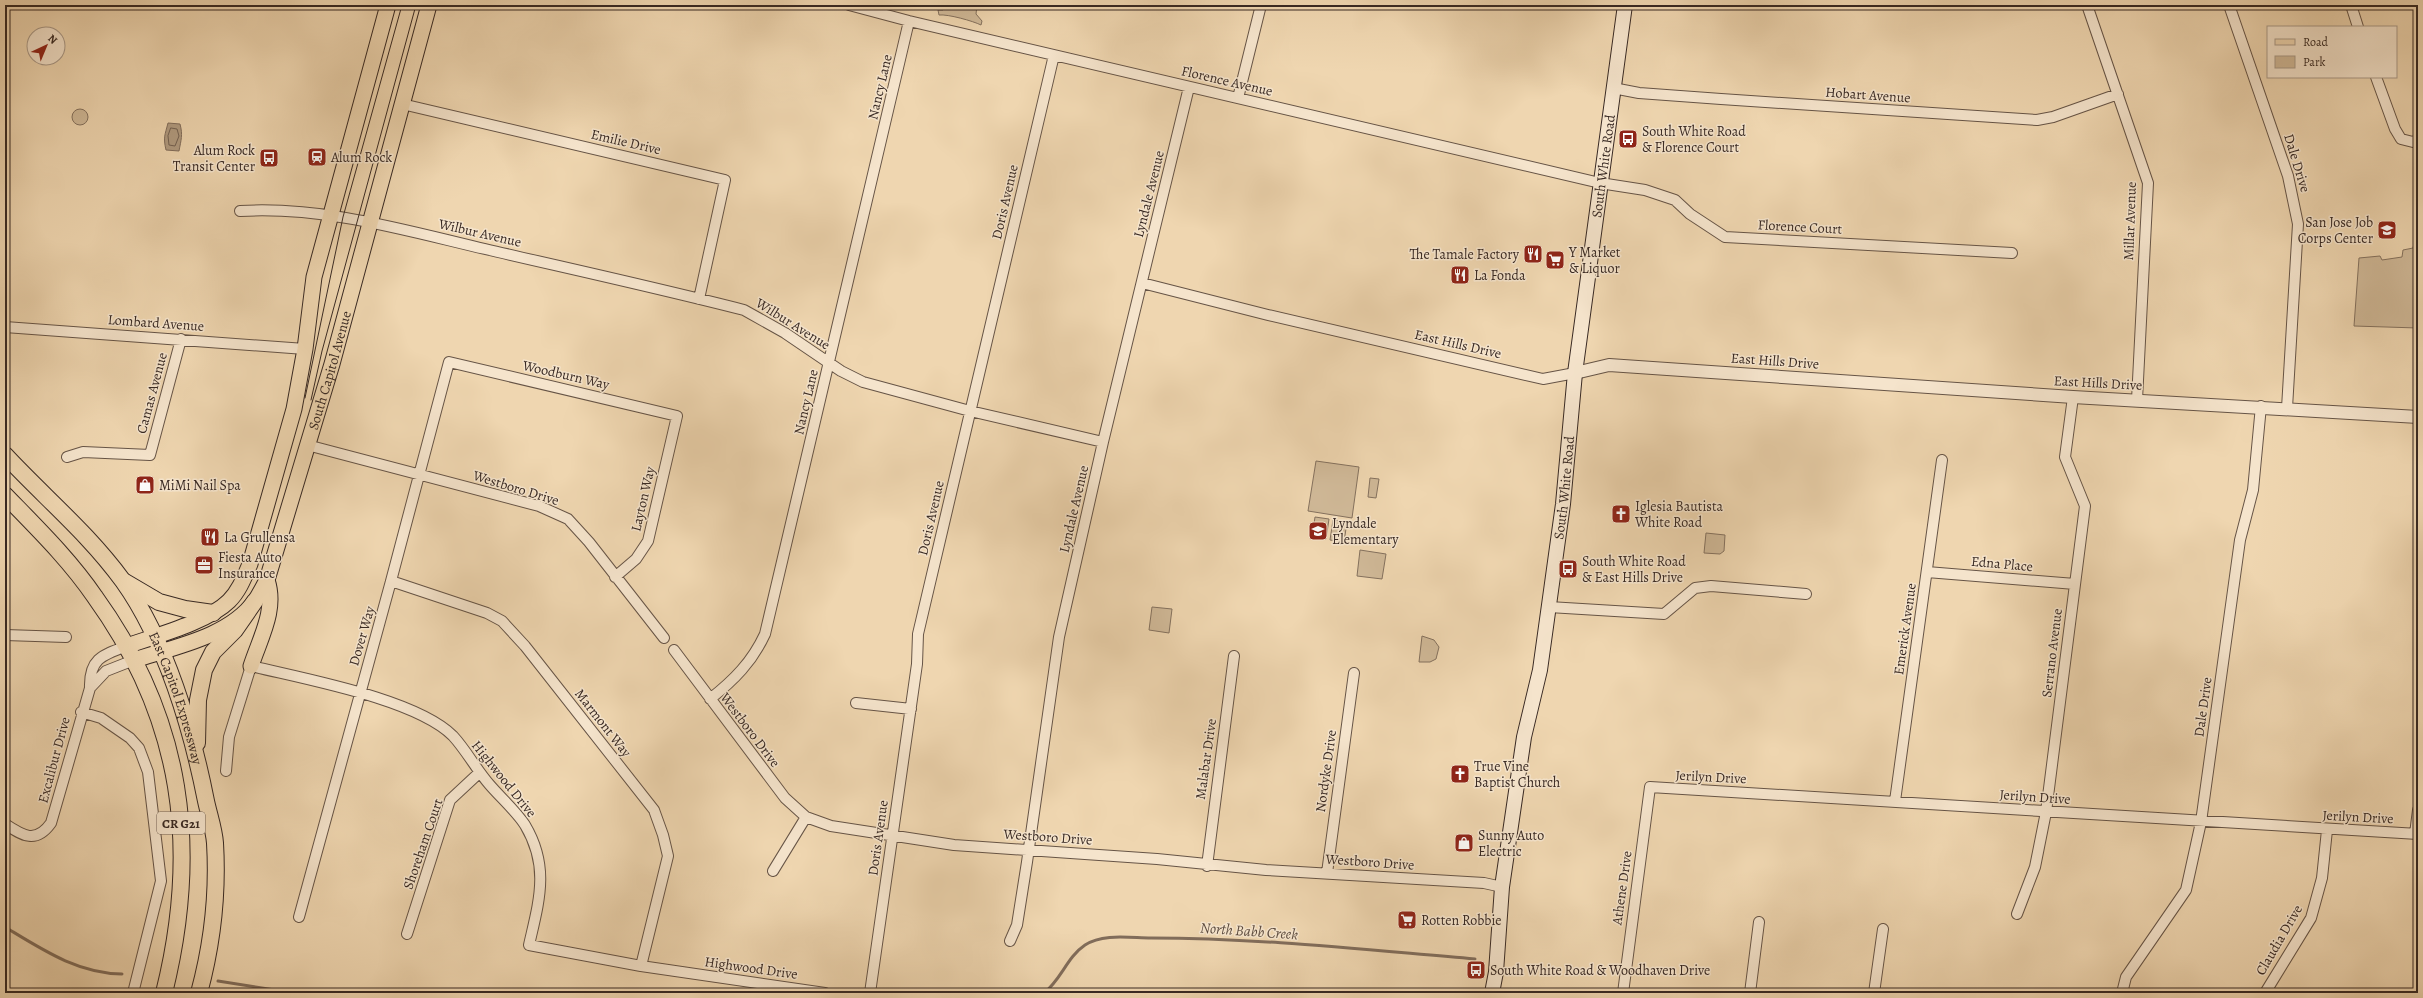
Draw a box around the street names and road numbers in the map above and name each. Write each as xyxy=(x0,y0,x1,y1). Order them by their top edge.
street label: Nancy Lane xyxy=(863,52,897,122)
street label: Florence Avenue xyxy=(1179,61,1275,101)
street label: Hobart Avenue xyxy=(1825,83,1911,107)
street label: South White Road xyxy=(1587,113,1620,219)
street label: Emilie Drive xyxy=(589,125,663,159)
street label: Dale Drive xyxy=(2279,131,2315,195)
street label: Lyndale Avenue xyxy=(1129,149,1169,239)
street label: Doris Avenue xyxy=(987,163,1023,241)
street label: Millar Avenue xyxy=(2119,181,2141,261)
street label: Wilbur Avenue xyxy=(436,214,523,252)
street label: Florence Court xyxy=(1757,215,1843,239)
street label: Wilbur Avenue xyxy=(751,293,834,354)
street label: South Capitol Avenue xyxy=(303,309,355,432)
street label: Lombard Avenue xyxy=(107,310,205,336)
street label: East Hills Drive xyxy=(1413,325,1503,363)
street label: East Hills Drive xyxy=(1730,348,1820,374)
street label: Camas Avenue xyxy=(132,350,172,436)
street label: Woodburn Way xyxy=(520,356,612,394)
street label: Nancy Lane xyxy=(789,367,823,437)
street label: East Hills Drive xyxy=(2053,371,2143,395)
street label: South White Road xyxy=(1549,435,1579,541)
street label: Lyndale Avenue xyxy=(1055,463,1093,555)
street label: Layton Way xyxy=(626,464,660,533)
street label: Westboro Drive xyxy=(470,466,561,510)
street label: Doris Avenue xyxy=(913,479,949,557)
street label: Edna Place xyxy=(1970,552,2034,576)
street label: Emerick Avenue xyxy=(1889,582,1921,676)
street label: Dover Way xyxy=(344,603,380,668)
street label: Serrano Avenue xyxy=(2037,607,2067,699)
street label: East Capitol Expressway xyxy=(144,628,207,767)
street label: Dale Drive xyxy=(2189,676,2217,738)
street label: Marmont Way xyxy=(570,685,636,762)
street label: Westboro Drive xyxy=(715,688,784,771)
street label: Excalibur Drive xyxy=(33,715,75,805)
street label: Malabar Drive xyxy=(1191,717,1221,801)
street label: Nordyke Drive xyxy=(1311,729,1341,813)
street label: Highwood Drive xyxy=(467,737,541,821)
street label: Jerilyn Drive xyxy=(1675,766,1747,788)
street label: Jerilyn Drive xyxy=(1999,785,2071,809)
street label: Shoreham Court xyxy=(399,796,448,892)
street label: Doris Avenue xyxy=(863,799,893,877)
street label: Jerilyn Drive xyxy=(2322,806,2394,828)
road number: CR G21 xyxy=(157,812,205,834)
street label: Westboro Drive xyxy=(1002,824,1093,850)
street label: Westboro Drive xyxy=(1324,849,1415,875)
street label: Athene Drive xyxy=(1607,850,1637,927)
street label: Claudia Drive xyxy=(2251,901,2307,979)
street label: Highwood Drive xyxy=(703,952,799,984)

